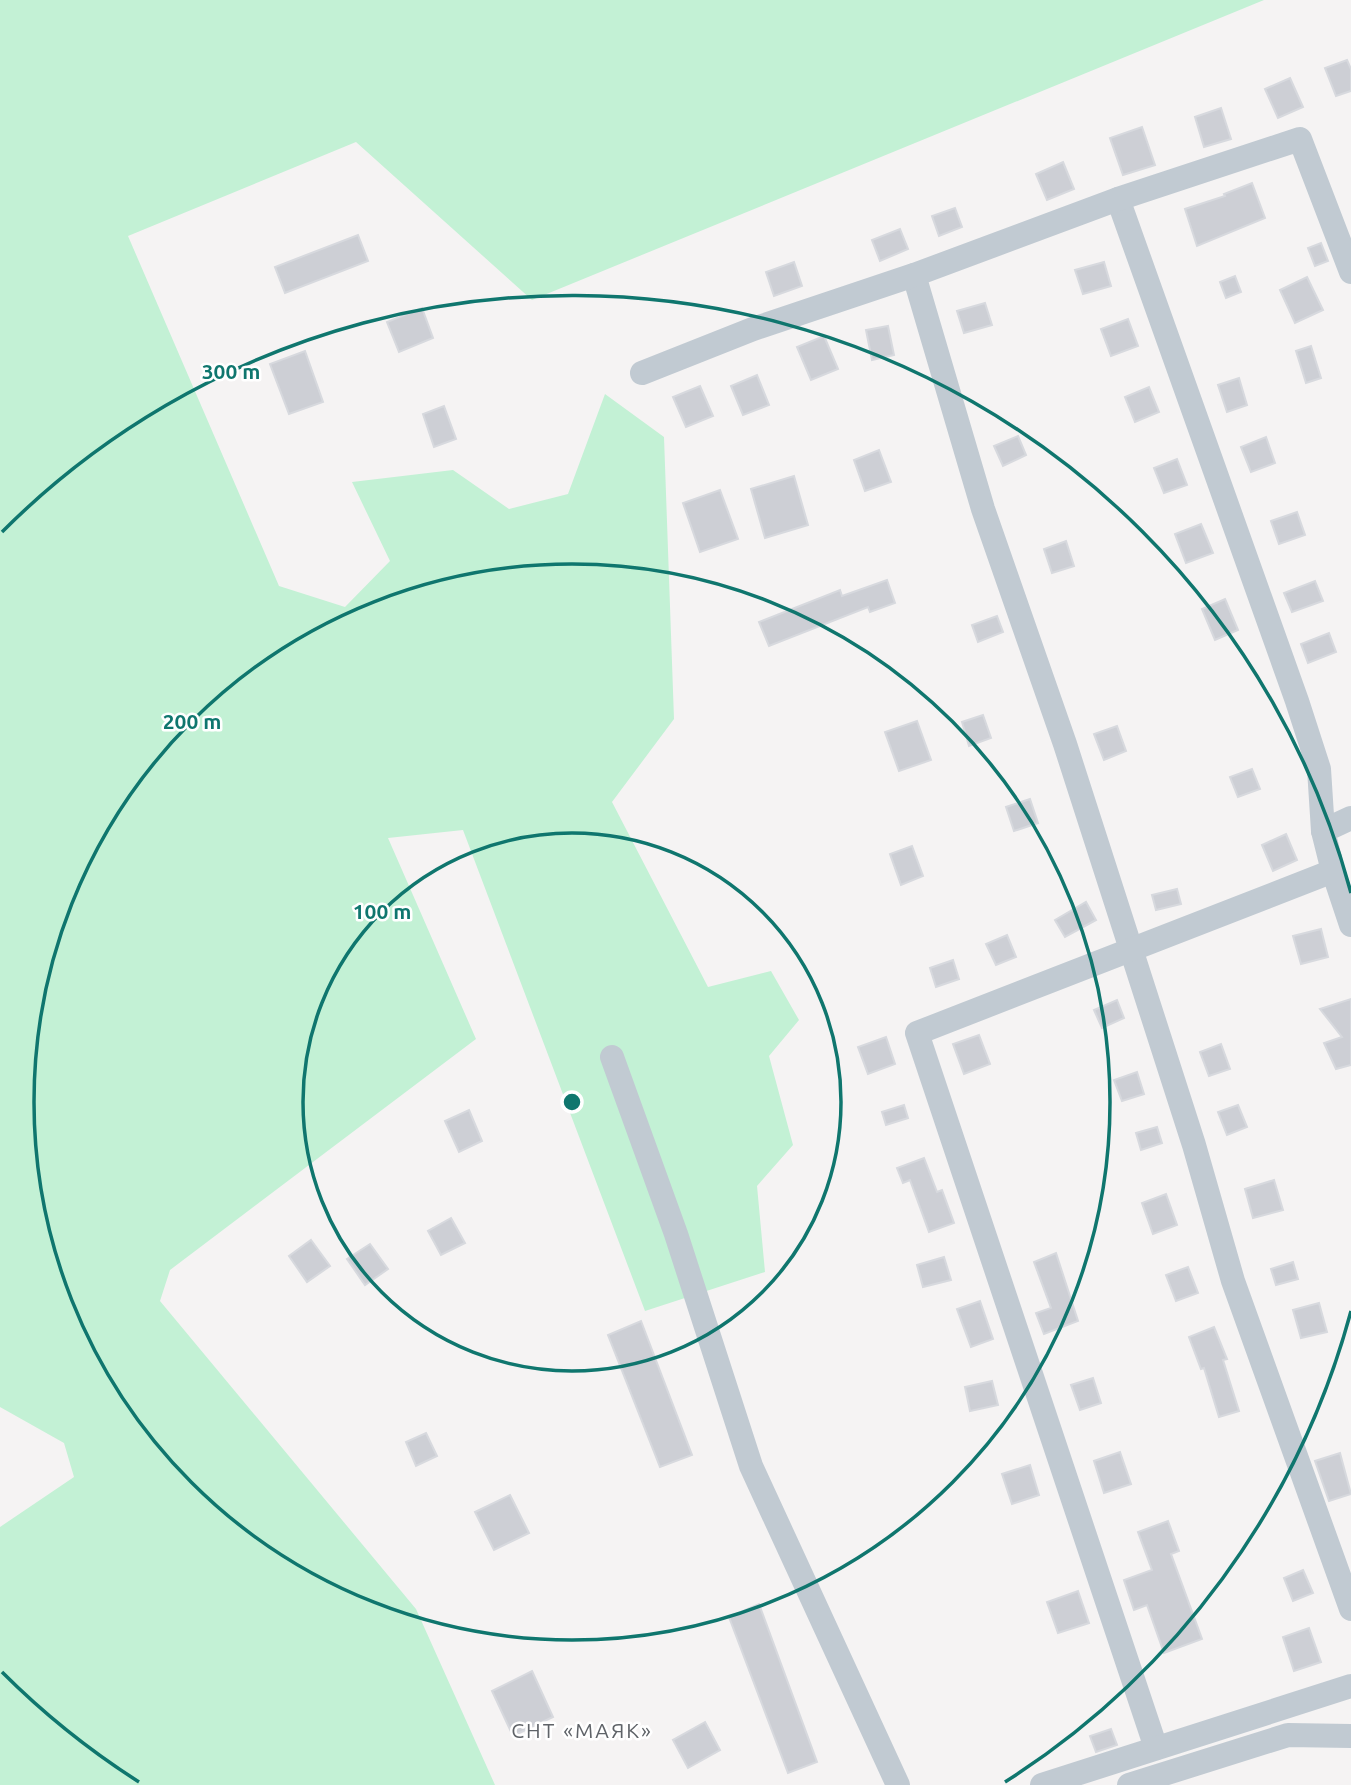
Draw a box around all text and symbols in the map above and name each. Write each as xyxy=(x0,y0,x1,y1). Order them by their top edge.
text: 300 m xyxy=(202,359,260,383)
text: 200 m xyxy=(163,709,221,733)
text: 100 m xyxy=(353,899,411,923)
centre of rings xyxy=(560,1090,584,1114)
district label: СНТ «МАЯК» xyxy=(511,1718,653,1742)

